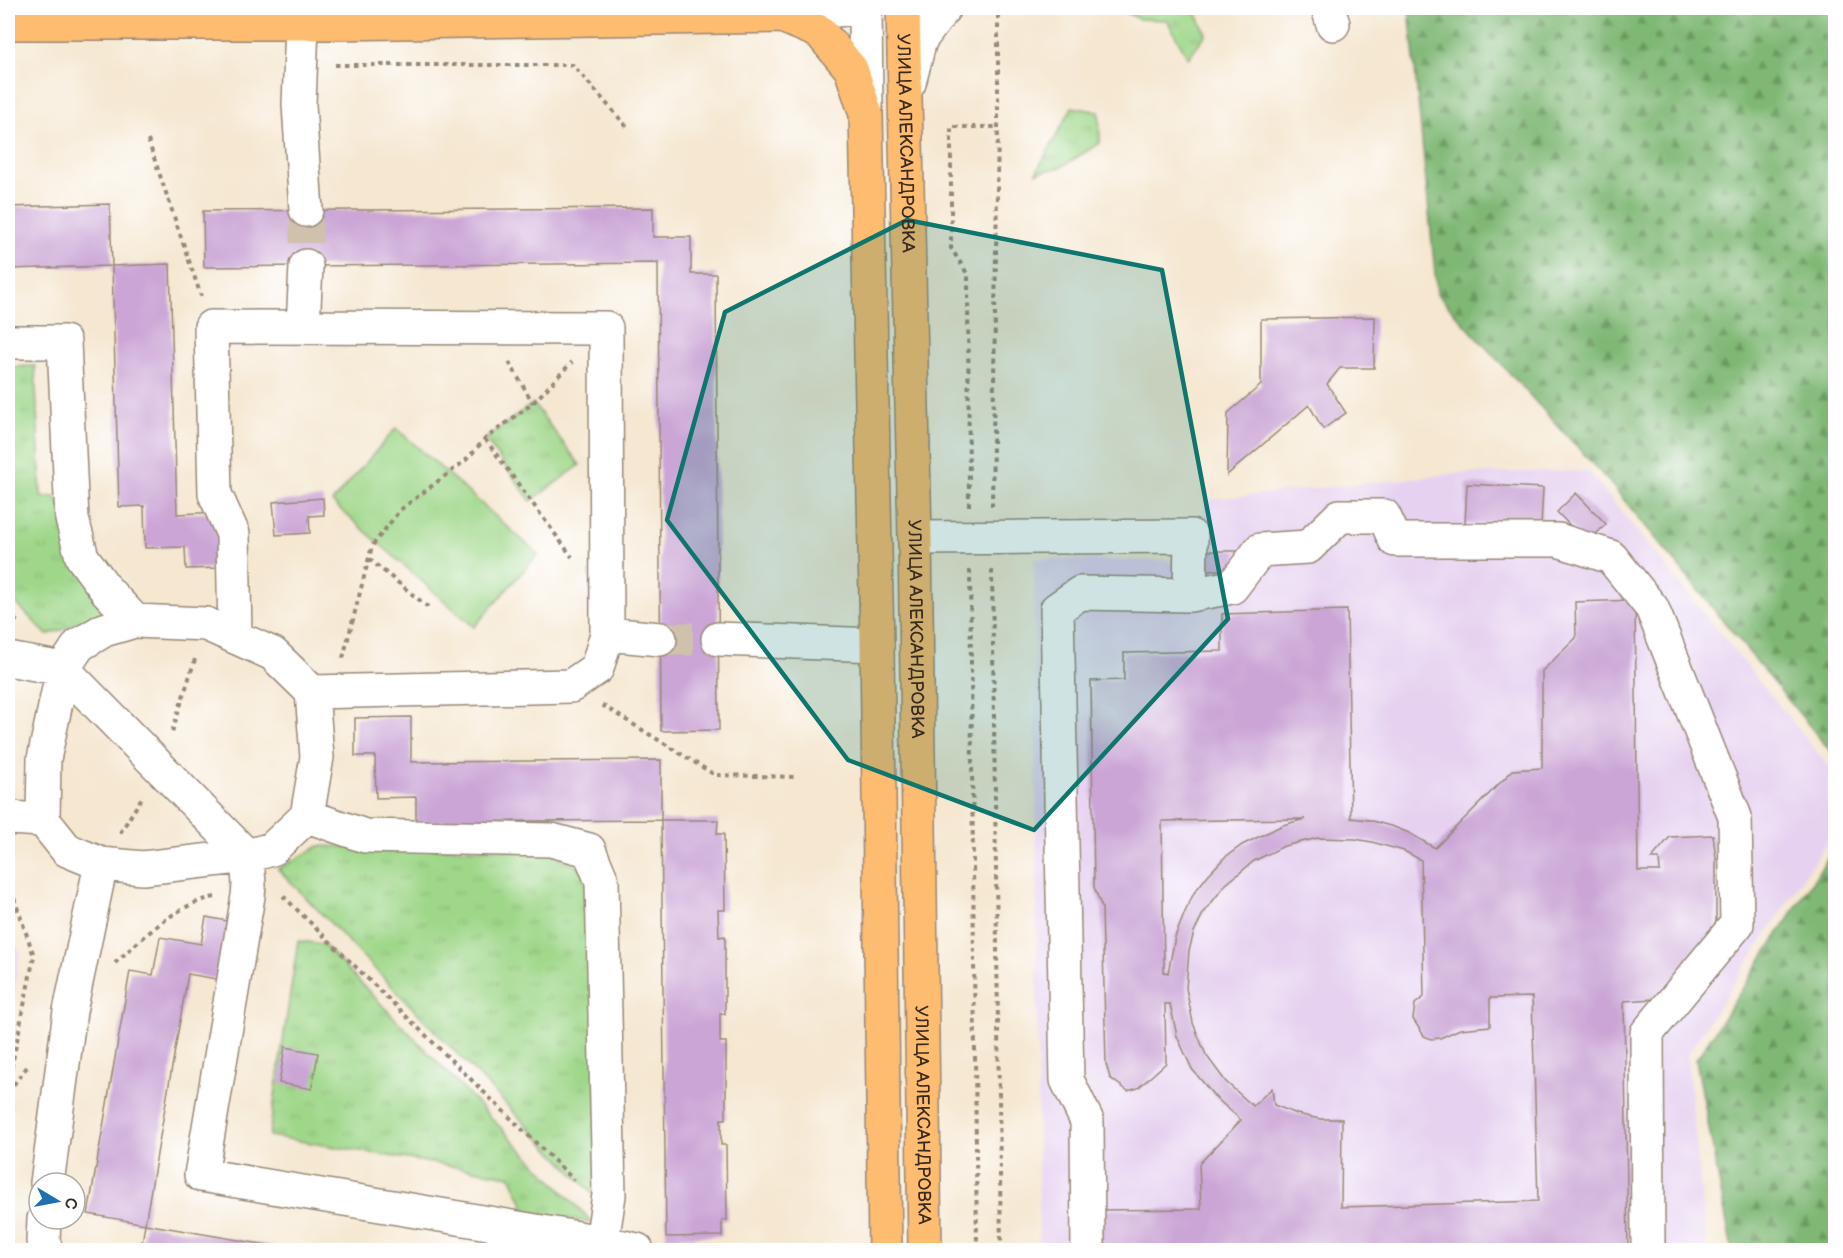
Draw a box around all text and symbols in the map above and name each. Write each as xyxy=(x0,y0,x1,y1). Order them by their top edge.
street label: УЛИЦА АЛЕКСАНДРОВКА xyxy=(893,33,919,253)
street label: УЛИЦА АЛЕКСАНДРОВКА xyxy=(904,519,928,739)
street label: УЛИЦА АЛЕКСАНДРОВКА xyxy=(911,1005,935,1225)
north arrow xyxy=(27,1171,87,1231)
text: С xyxy=(60,1196,81,1210)

